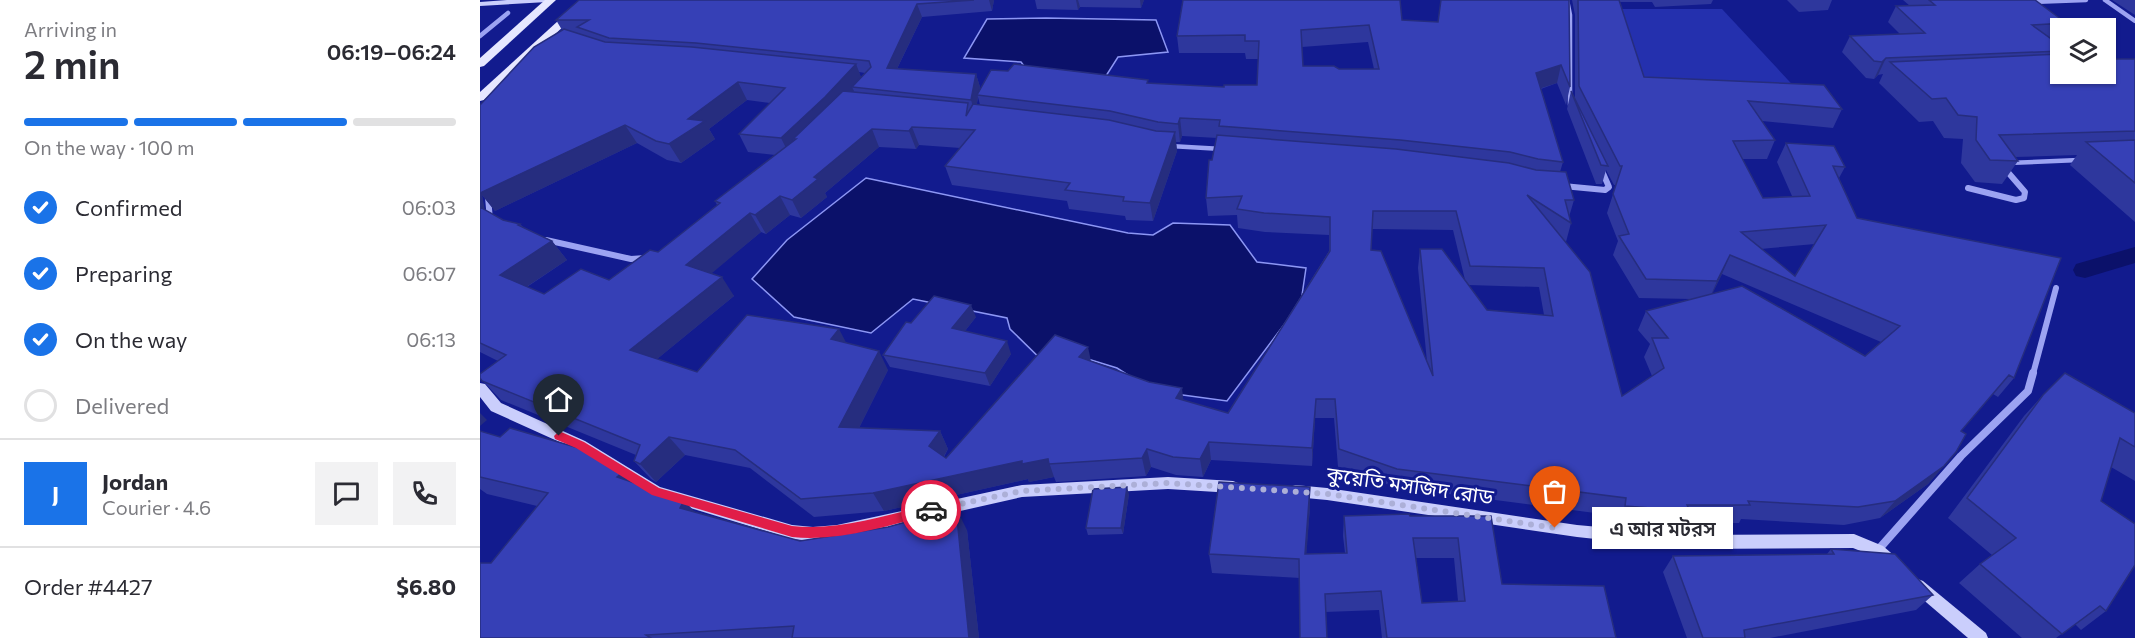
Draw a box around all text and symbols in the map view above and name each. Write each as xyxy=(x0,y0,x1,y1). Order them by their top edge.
text: Arriving in xyxy=(24,17,117,41)
map controls xyxy=(2050,18,2116,84)
button: layers xyxy=(2050,18,2116,84)
text: 06:19–06:24 xyxy=(327,38,456,65)
text: 2 min xyxy=(24,39,121,87)
text: On the way · 100 m xyxy=(24,135,194,159)
icon: check xyxy=(24,191,57,224)
text: Confirmed xyxy=(75,194,182,221)
text: 06:03 xyxy=(402,195,456,219)
icon: check xyxy=(24,257,57,290)
text: Preparing xyxy=(75,260,172,287)
text: 06:07 xyxy=(403,261,456,285)
icon: check xyxy=(24,323,57,356)
text: On the way xyxy=(75,326,187,353)
text: 06:13 xyxy=(406,327,456,351)
pin xyxy=(533,374,584,436)
icon: home xyxy=(542,383,575,416)
text: Delivered xyxy=(75,392,169,419)
street label: কুয়েতি মসজিদ রোড xyxy=(1324,460,1496,510)
button: chat xyxy=(315,462,378,525)
button: phone xyxy=(393,462,456,525)
pin xyxy=(1529,466,1580,528)
text: Jordan xyxy=(102,468,168,495)
icon: bag xyxy=(1538,475,1571,508)
text: J xyxy=(52,480,59,507)
courier xyxy=(901,480,961,540)
icon: car xyxy=(915,494,948,527)
text: Courier · 4.6 xyxy=(102,495,211,519)
callout: এ আর মটরস xyxy=(1591,507,1732,549)
text: এ আর মটরস xyxy=(1609,516,1716,540)
text: Order #4427 xyxy=(24,573,153,600)
text: $6.80 xyxy=(396,573,456,600)

